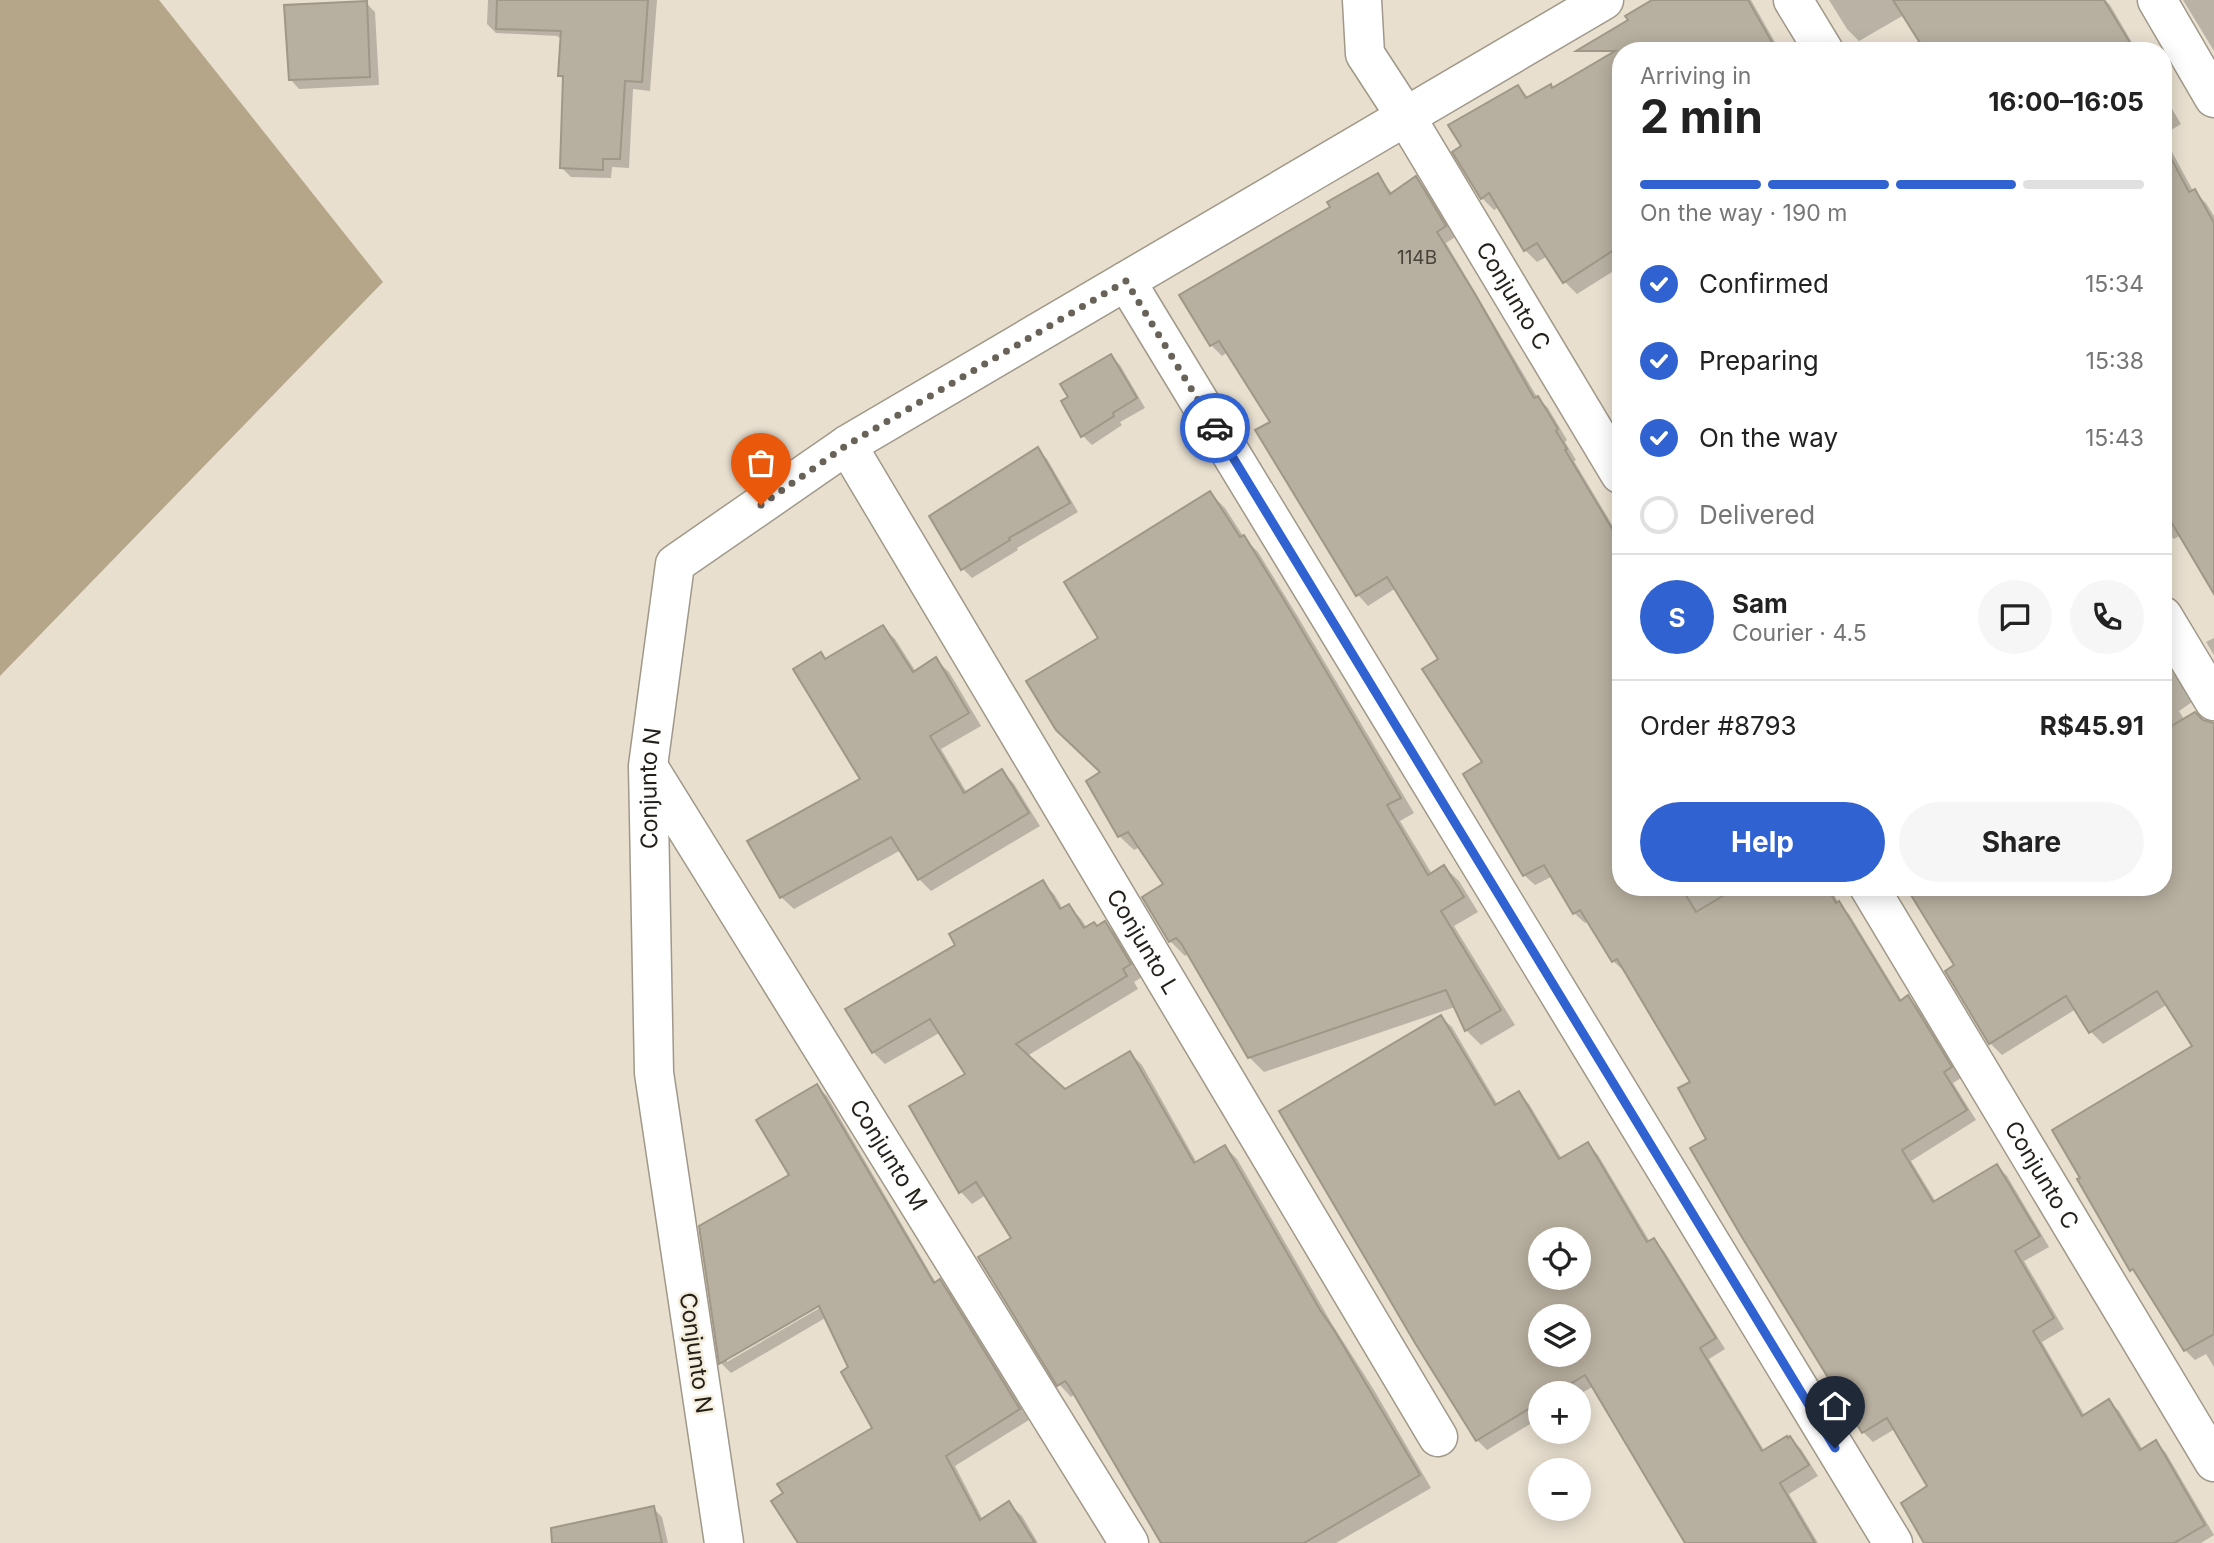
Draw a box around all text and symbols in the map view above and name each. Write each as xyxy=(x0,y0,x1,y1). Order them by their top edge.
text: Arriving in xyxy=(1640,62,1751,90)
text: 16:00–16:05 xyxy=(1988,86,2144,117)
text: 2 min xyxy=(1640,88,1763,144)
text: On the way · 190 m xyxy=(1640,199,1847,227)
street label: Conjunto C xyxy=(1470,237,1557,355)
house number: 114B xyxy=(1397,246,1437,269)
icon: check xyxy=(1640,265,1678,303)
text: Confirmed xyxy=(1699,268,1829,299)
text: 15:34 xyxy=(2085,270,2144,298)
icon: check xyxy=(1640,342,1678,380)
text: Preparing xyxy=(1699,345,1819,376)
text: 15:38 xyxy=(2086,347,2144,375)
courier xyxy=(1180,393,1250,463)
icon: car xyxy=(1196,409,1234,447)
icon: check xyxy=(1640,419,1678,457)
text: On the way xyxy=(1699,422,1838,453)
text: 15:43 xyxy=(2085,424,2144,452)
pin xyxy=(731,433,791,505)
icon: bag xyxy=(742,444,780,482)
text: Delivered xyxy=(1699,499,1815,530)
button: chat xyxy=(1978,580,2052,654)
button: phone xyxy=(2070,580,2144,654)
text: Sam xyxy=(1732,588,1788,619)
text: S xyxy=(1668,602,1686,633)
text: Courier · 4.5 xyxy=(1732,619,1867,647)
text: Order #8793 xyxy=(1640,710,1797,741)
text: R$45.91 xyxy=(2040,710,2144,741)
street label: Conjunto N xyxy=(634,726,667,849)
button: Help xyxy=(1640,802,1885,882)
button: Share xyxy=(1899,802,2144,882)
street label: Conjunto L xyxy=(1101,884,1185,999)
street label: Conjunto M xyxy=(844,1094,933,1215)
street label: Conjunto C xyxy=(1999,1116,2085,1234)
map controls xyxy=(1528,1227,1591,1521)
button: locate xyxy=(1528,1227,1591,1290)
street label: Conjunto N xyxy=(674,1291,718,1415)
button: layers xyxy=(1528,1304,1591,1367)
pin xyxy=(1805,1376,1865,1448)
button: + xyxy=(1528,1381,1591,1444)
icon: home xyxy=(1816,1387,1854,1425)
button: − xyxy=(1528,1458,1591,1521)

